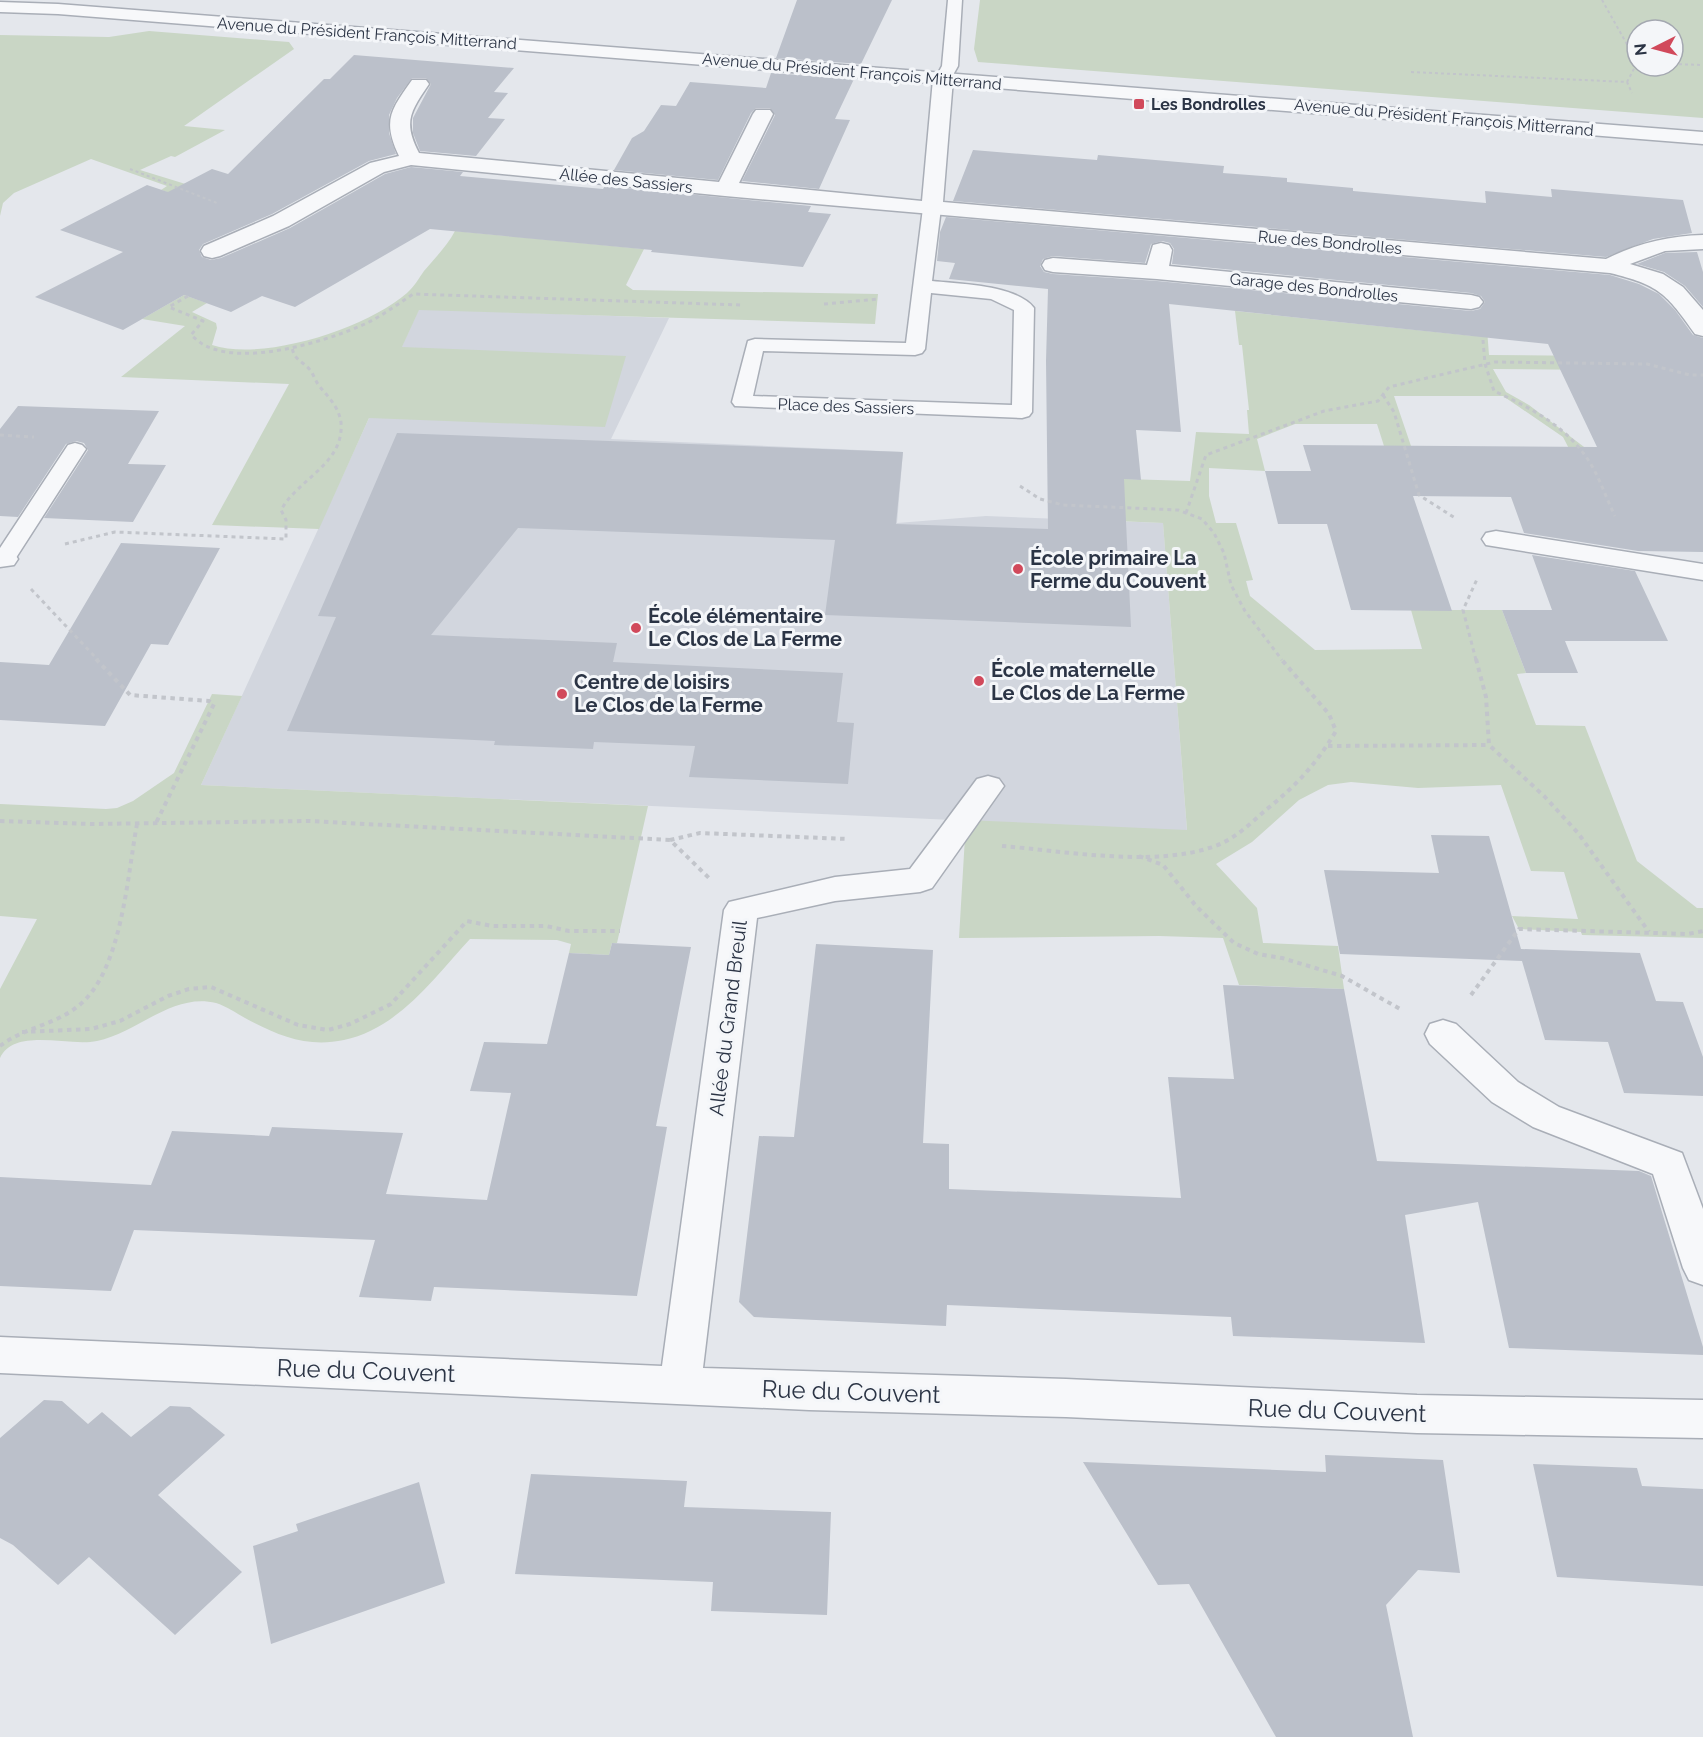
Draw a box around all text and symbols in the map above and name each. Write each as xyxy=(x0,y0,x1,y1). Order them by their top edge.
street label: Avenue du Président François Mitterrand xyxy=(216,14,517,53)
north arrow xyxy=(1625,18,1685,78)
text: N xyxy=(1630,42,1651,57)
street label: Avenue du Président François Mitterrand xyxy=(702,49,1002,94)
place label: Les Bondrolles xyxy=(1151,95,1266,114)
street label: Avenue du Président François Mitterrand xyxy=(1294,95,1594,140)
marker: Les Bondrolles xyxy=(1132,97,1146,111)
street label: Allée des Sassiers xyxy=(558,164,694,197)
street label: Rue des Bondrolles xyxy=(1257,227,1403,258)
street label: Garage des Bondrolles xyxy=(1229,269,1399,306)
street label: Place des Sassiers xyxy=(777,395,915,418)
place label: École primaire La Ferme du Couvent xyxy=(1030,546,1207,593)
marker: École primaire La Ferme du Couvent xyxy=(1011,562,1025,576)
place label: École élémentaire Le Clos de La Ferme xyxy=(648,604,842,651)
marker: École élémentaire Le Clos de La Ferme xyxy=(629,621,643,635)
place label: École maternelle Le Clos de La Ferme xyxy=(991,658,1185,705)
place label: Centre de loisirs Le Clos de la Ferme xyxy=(574,670,763,717)
marker: École maternelle Le Clos de La Ferme xyxy=(972,674,986,688)
marker: Centre de loisirs Le Clos de la Ferme xyxy=(555,687,569,701)
street label: Allée du Grand Breuil xyxy=(704,918,752,1117)
street label: Rue du Couvent xyxy=(276,1353,456,1388)
street label: Rue du Couvent xyxy=(761,1374,941,1409)
street label: Rue du Couvent xyxy=(1247,1393,1427,1428)

